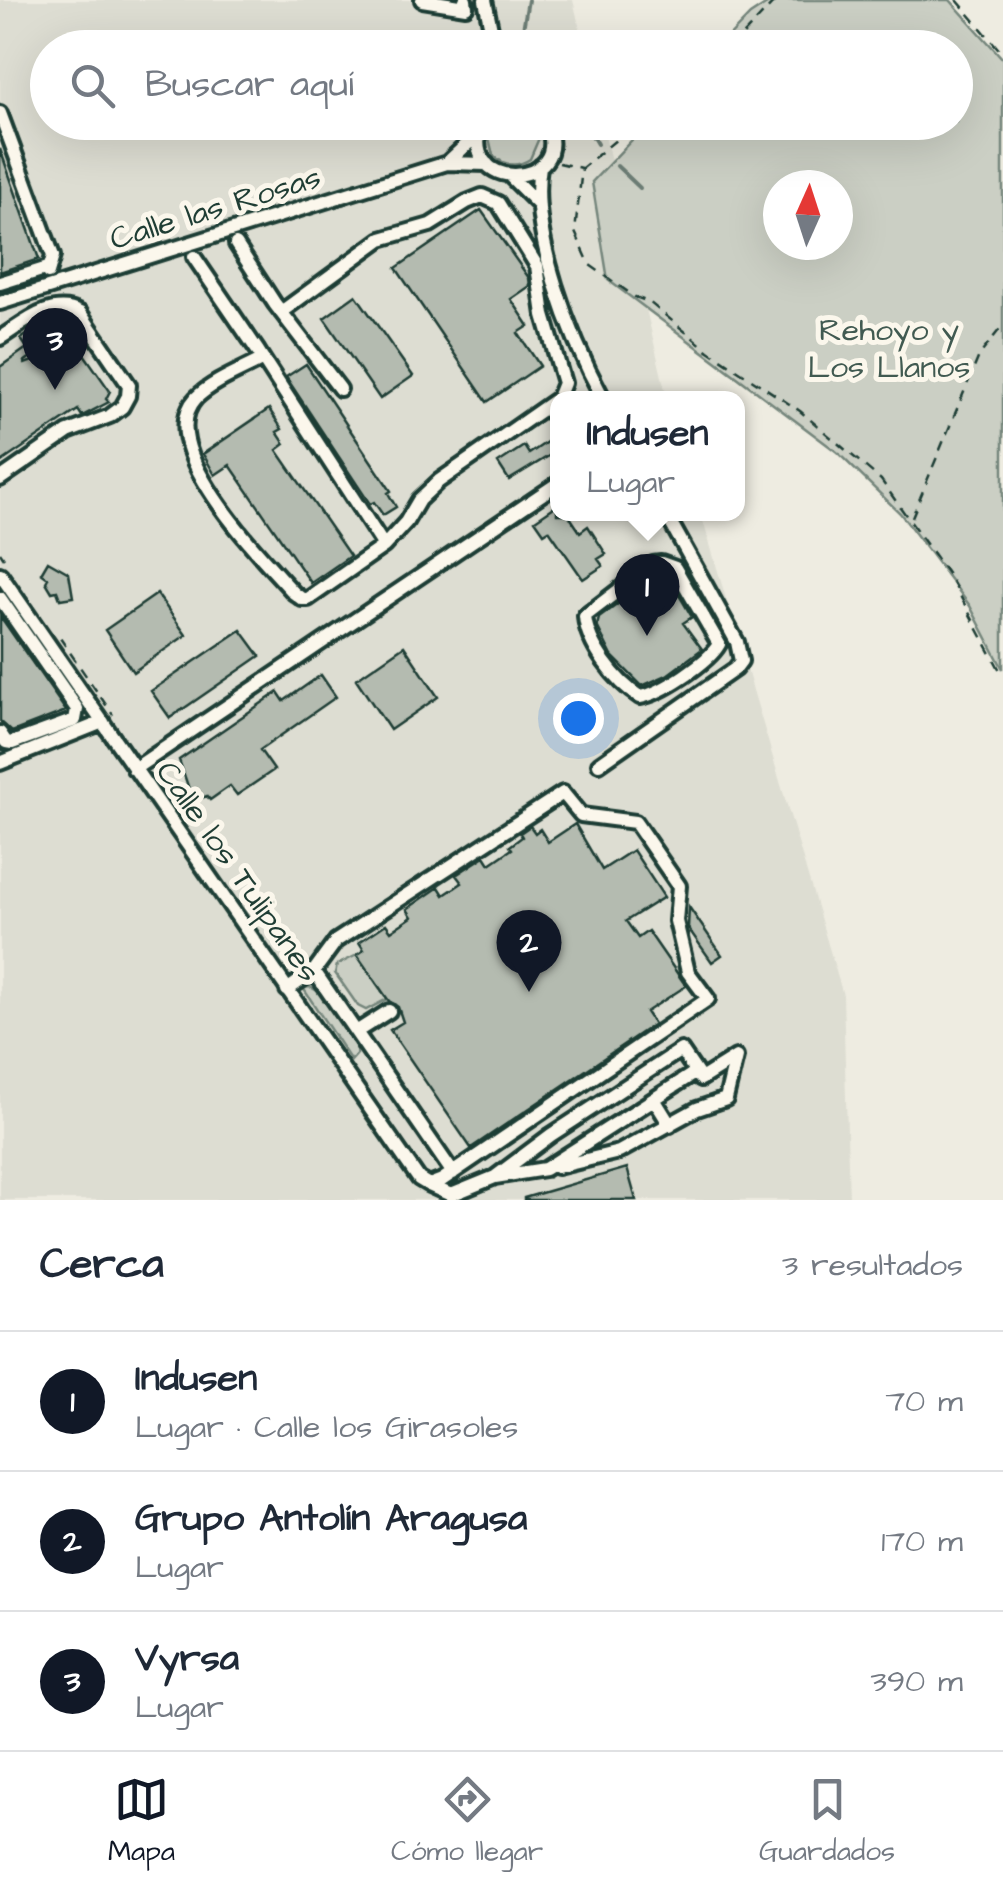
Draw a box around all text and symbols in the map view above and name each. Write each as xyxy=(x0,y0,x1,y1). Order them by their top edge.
search box xyxy=(30,30,973,140)
icon: search xyxy=(65,58,120,113)
text: Buscar aquí xyxy=(145,59,354,111)
street label: Calle las Rosas xyxy=(104,155,327,262)
north arrow xyxy=(763,170,853,260)
pin: 3 xyxy=(22,308,88,390)
park label: Rehoyo y Los Llanos xyxy=(808,308,970,390)
popup xyxy=(550,391,745,521)
text: Indusen xyxy=(586,408,709,460)
text: Lugar xyxy=(586,460,675,505)
pin: 1 xyxy=(614,554,680,636)
your location xyxy=(553,693,604,744)
street label: Calle los Tulipanes xyxy=(145,752,331,991)
pin: 2 xyxy=(496,910,562,992)
text: Cerca xyxy=(40,1236,164,1294)
text: 3 resultados xyxy=(782,1243,963,1288)
text: Indusen xyxy=(135,1353,257,1405)
text: 1 xyxy=(70,1379,75,1424)
text: 70 m xyxy=(885,1379,963,1424)
text: Lugar · Calle los Girasoles xyxy=(135,1405,518,1450)
text: Grupo Antolín Aragusa xyxy=(135,1493,527,1545)
text: 2 xyxy=(63,1519,82,1564)
text: 170 m xyxy=(881,1519,963,1564)
text: Lugar xyxy=(135,1545,224,1590)
text: Vyrsa xyxy=(135,1633,239,1685)
text: 3 xyxy=(64,1659,81,1704)
text: 390 m xyxy=(871,1659,963,1704)
text: Lugar xyxy=(135,1685,224,1730)
tab: Mapa xyxy=(108,1772,175,1871)
tab: Cómo llegar xyxy=(391,1772,543,1871)
tab: Guardados xyxy=(759,1772,895,1871)

